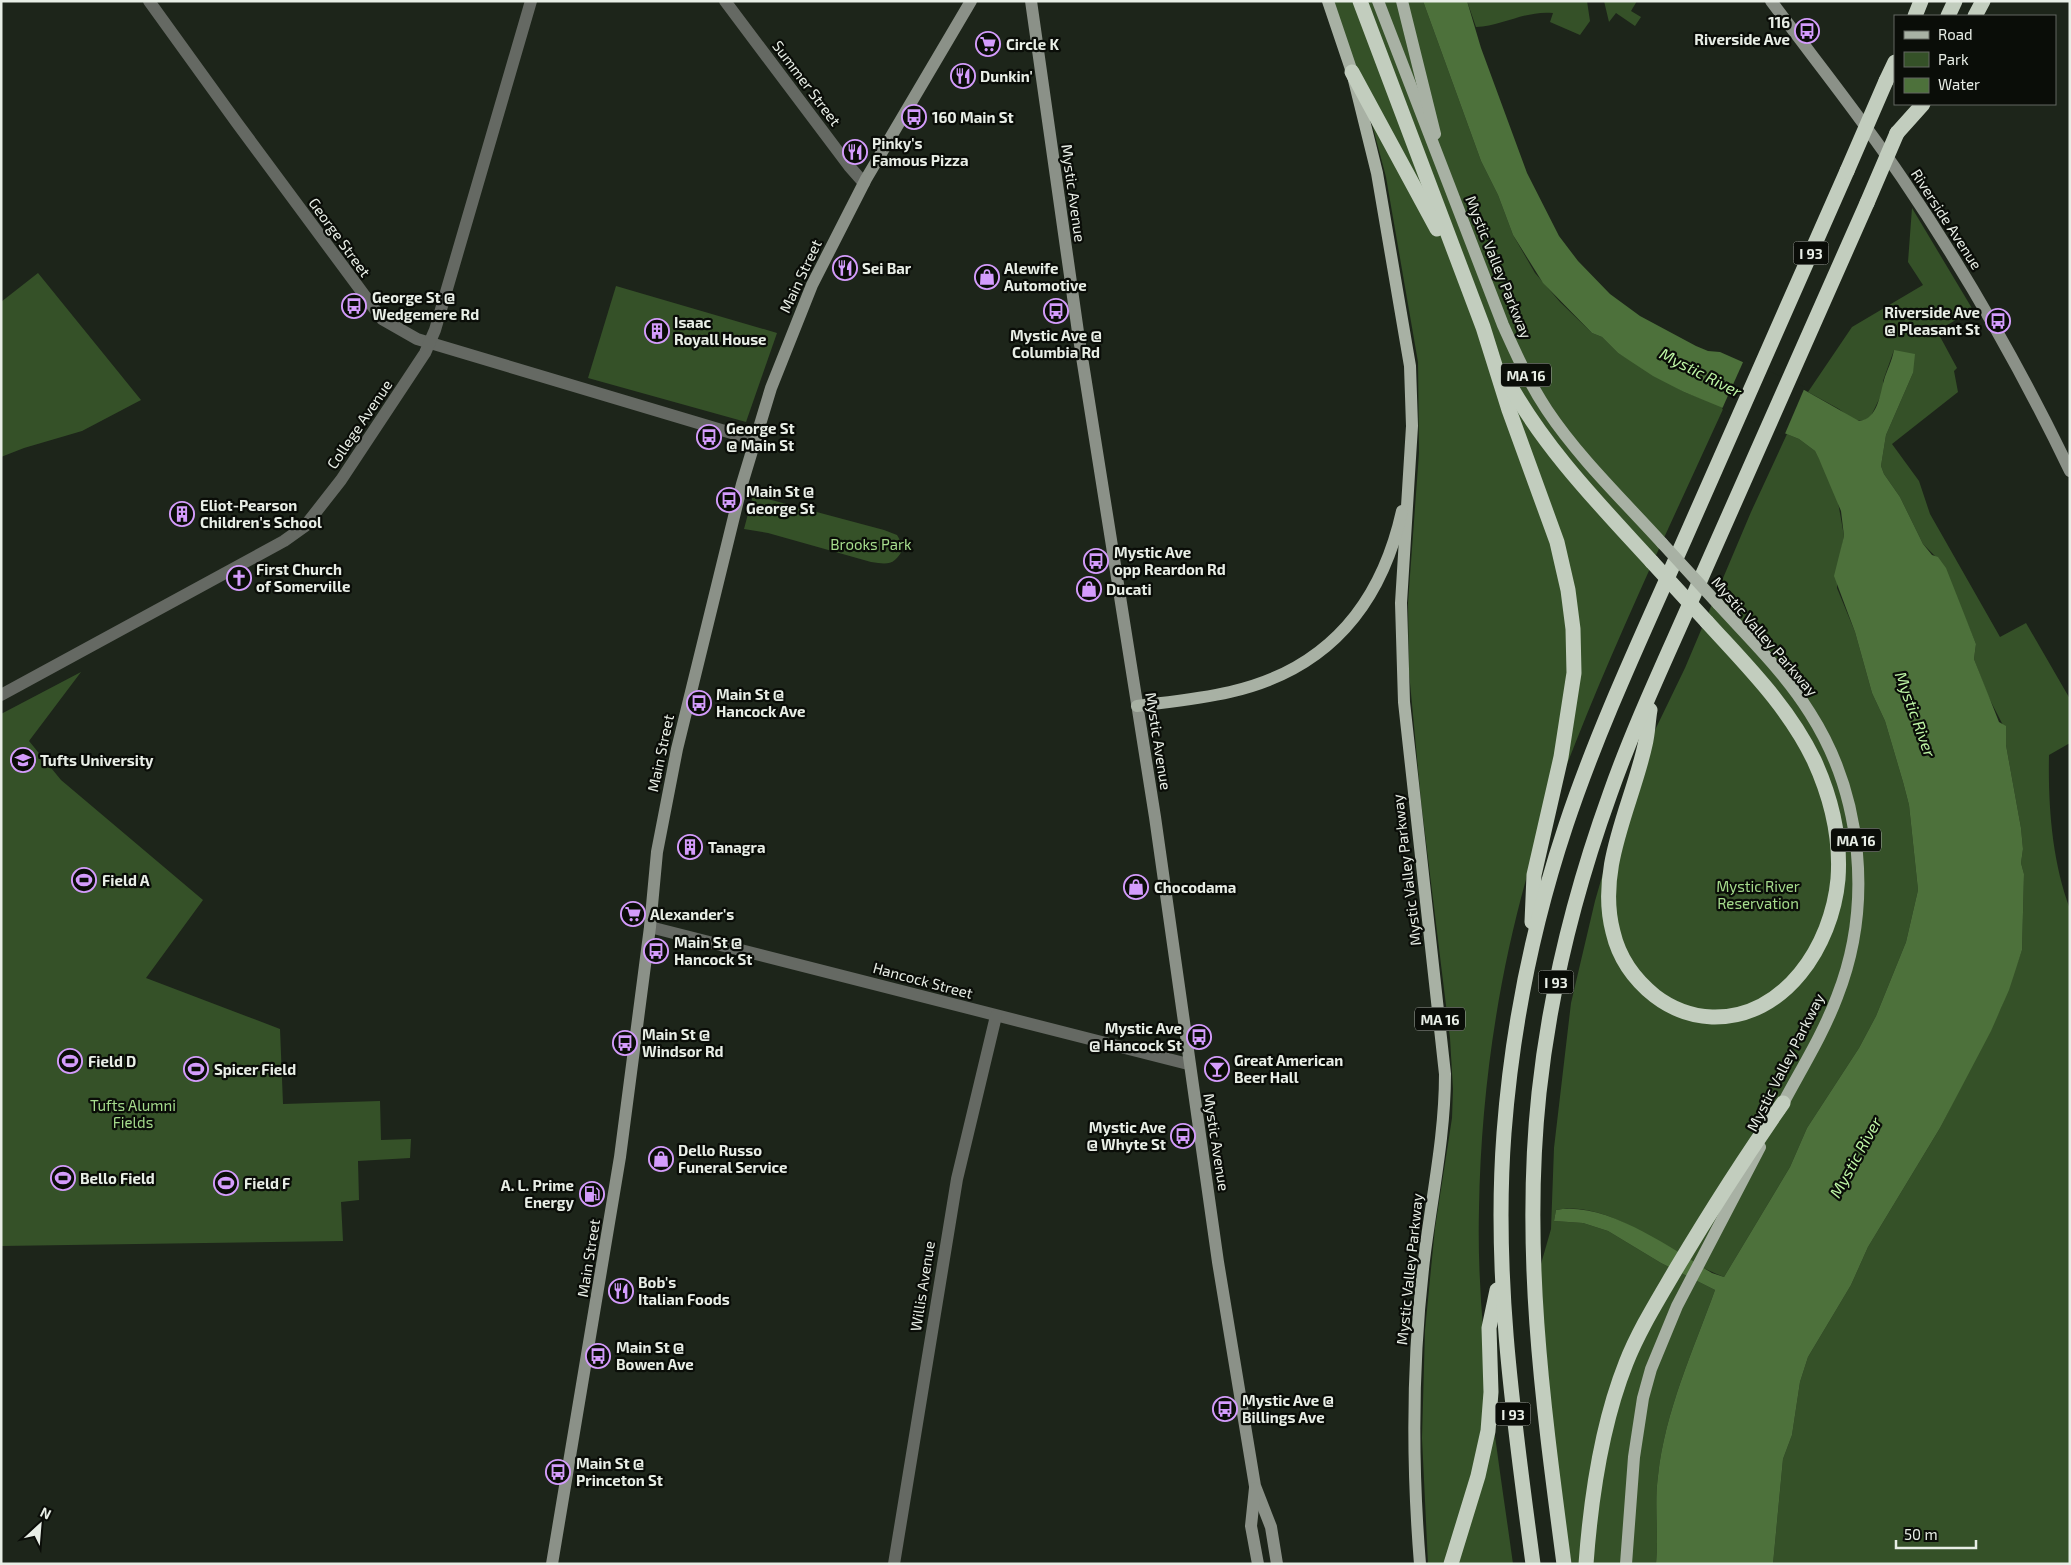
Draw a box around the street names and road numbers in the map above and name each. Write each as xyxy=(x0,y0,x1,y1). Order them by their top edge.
street label: Summer Street xyxy=(769,37,845,129)
street label: Mystic Avenue xyxy=(1058,143,1090,243)
street label: Riverside Avenue xyxy=(1908,165,1986,273)
street label: Mystic Valley Parkway xyxy=(1462,193,1536,341)
street label: George Street xyxy=(305,194,375,280)
street label: Main Street xyxy=(775,236,825,316)
road number: I 93 xyxy=(1794,242,1828,264)
road number: MA 16 xyxy=(1501,364,1551,386)
street label: College Avenue xyxy=(323,376,395,472)
street label: Mystic Valley Parkway xyxy=(1708,573,1822,699)
street label: Mystic Avenue xyxy=(1142,691,1176,791)
street label: Main Street xyxy=(643,712,677,793)
street label: Mystic Valley Parkway xyxy=(1388,793,1424,947)
road number: MA 16 xyxy=(1831,828,1881,852)
street label: Hancock Street xyxy=(871,958,975,1002)
road number: I 93 xyxy=(1538,970,1574,994)
street label: Mystic Valley Parkway xyxy=(1742,990,1828,1134)
road number: MA 16 xyxy=(1415,1008,1465,1030)
street label: Mystic Avenue xyxy=(1200,1092,1234,1192)
street label: Mystic Valley Parkway xyxy=(1392,1192,1426,1346)
street label: Main Street xyxy=(573,1217,603,1298)
street label: Willis Avenue xyxy=(906,1239,938,1333)
road number: I 93 xyxy=(1496,1402,1530,1426)

